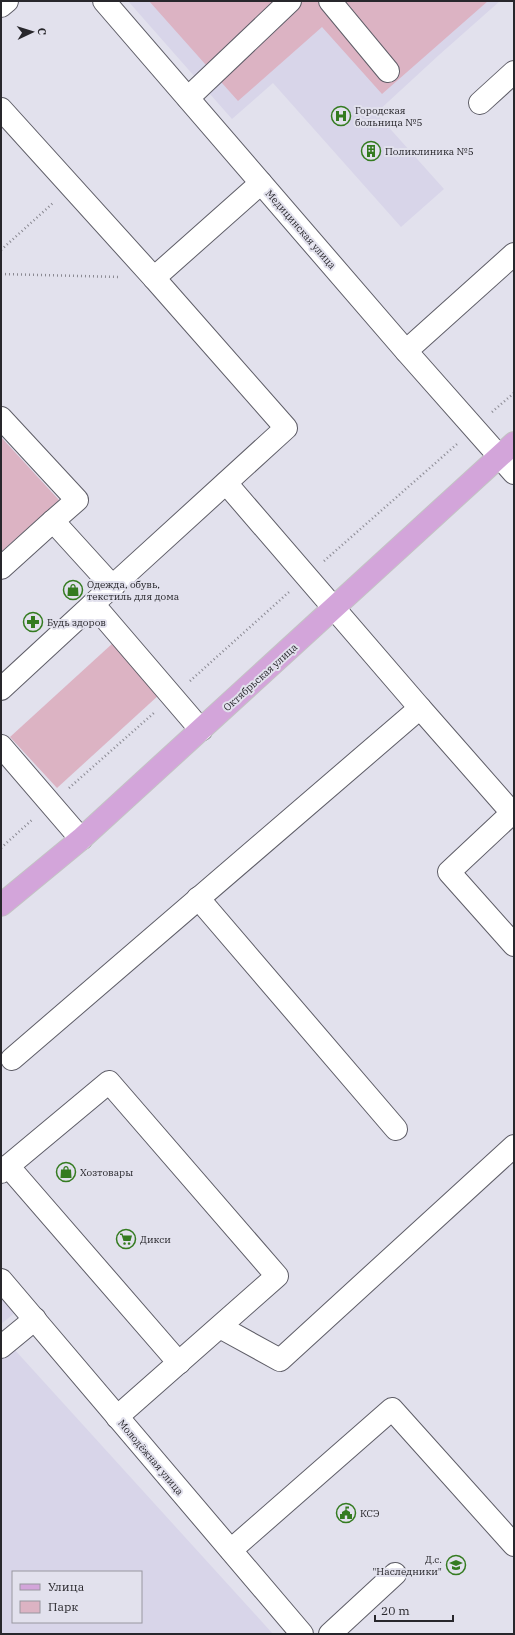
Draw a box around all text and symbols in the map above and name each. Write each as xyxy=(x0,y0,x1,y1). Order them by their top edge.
north arrow xyxy=(12,12,52,52)
text: С xyxy=(35,27,49,35)
place label: Городская больница №5 xyxy=(355,104,422,129)
hospital icon: Городская больница №5 xyxy=(330,105,352,127)
building icon: Поликлиника №5 xyxy=(360,140,382,162)
place label: Поликлиника №5 xyxy=(385,145,474,158)
street label: Медицинская улица xyxy=(263,187,339,272)
place label: Одежда, обувь, текстиль для дома xyxy=(87,578,180,603)
shop icon: Одежда, обувь, текстиль для дома xyxy=(62,579,84,601)
pharmacy icon: Будь здоров xyxy=(22,611,44,633)
place label: Будь здоров xyxy=(47,616,106,629)
street label: Октябрьская улица xyxy=(221,640,300,714)
shop icon: Хозтовары xyxy=(55,1161,77,1183)
place label: Хозтовары xyxy=(80,1166,133,1179)
supermarket icon: Дикси xyxy=(115,1228,137,1250)
place label: Дикси xyxy=(140,1233,171,1246)
street label: Молодёжная улица xyxy=(115,1417,186,1498)
public building icon: КСЭ xyxy=(335,1502,357,1524)
place label: КСЭ xyxy=(360,1507,380,1520)
place label: Д.с. "Наследники" xyxy=(372,1553,442,1578)
school or university icon: Д.с. "Наследники" xyxy=(445,1554,467,1576)
legend xyxy=(12,1571,142,1623)
text: Улица xyxy=(48,1579,85,1594)
scale bar xyxy=(375,1597,453,1623)
text: Парк xyxy=(48,1599,78,1614)
text: 20 m xyxy=(381,1603,410,1618)

